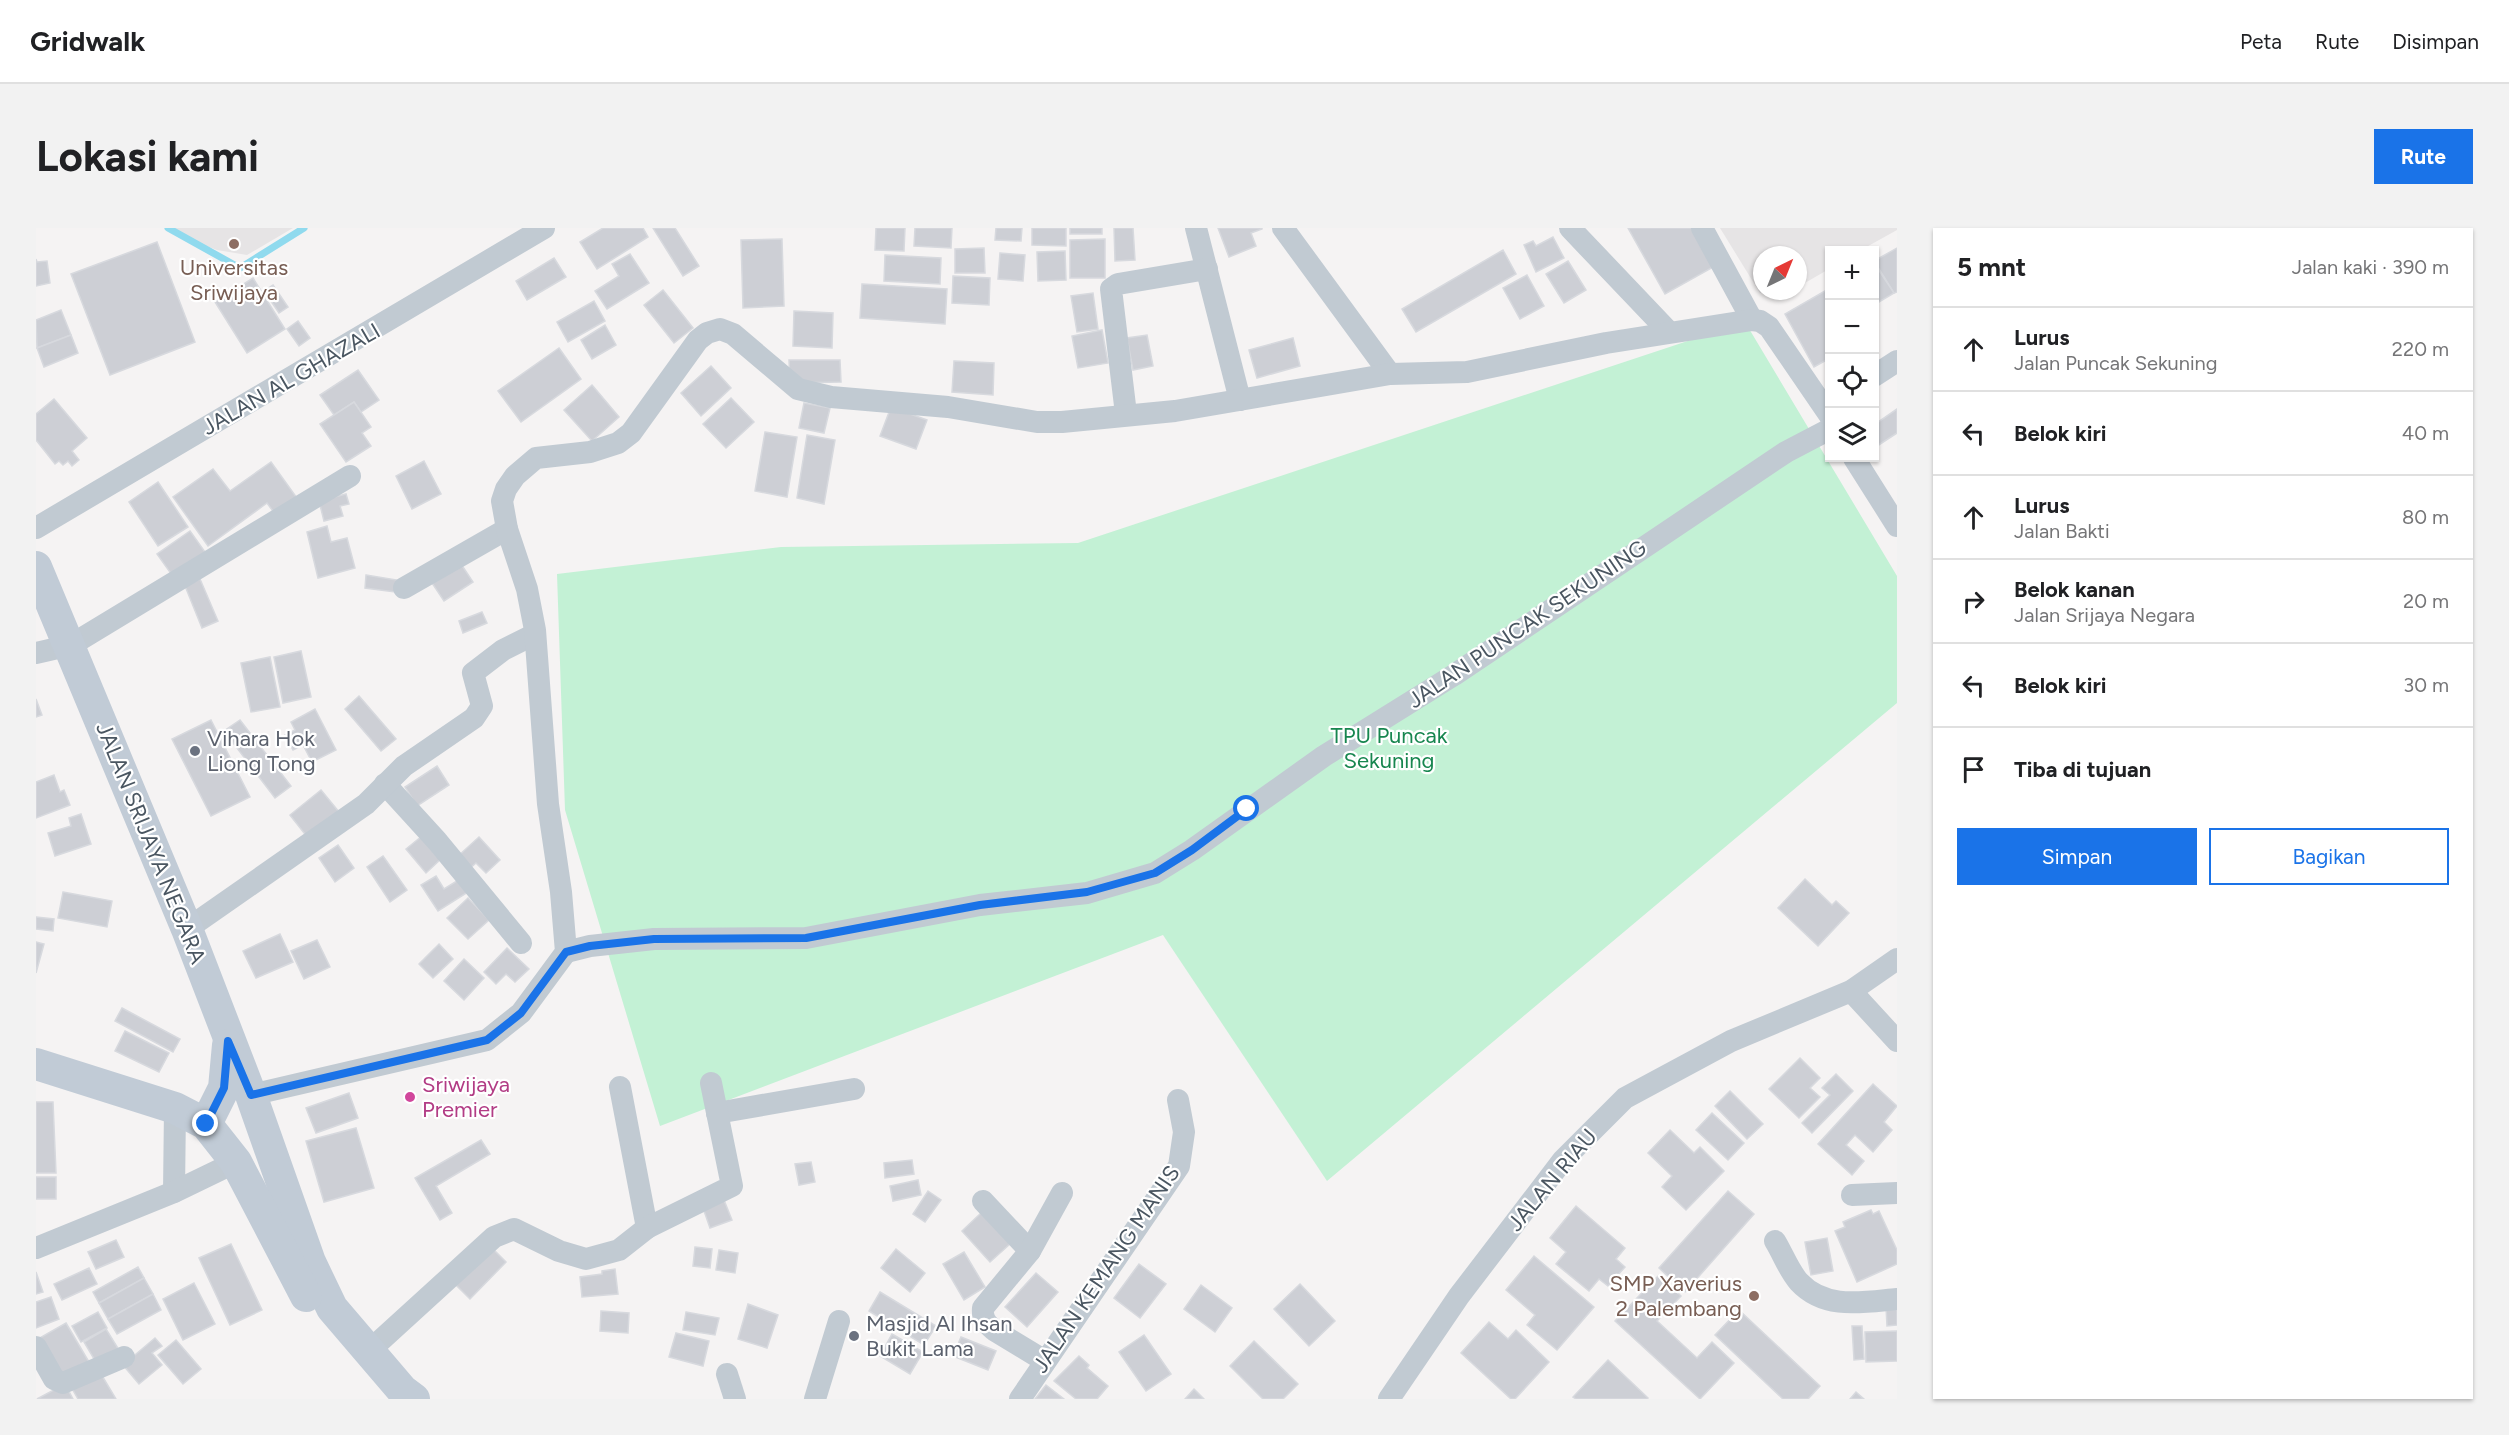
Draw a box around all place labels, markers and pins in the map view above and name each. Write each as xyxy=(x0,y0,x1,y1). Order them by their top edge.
marker: Universitas Sriwijaya xyxy=(227,237,241,251)
place label: Universitas Sriwijaya xyxy=(180,254,288,306)
place label: Vihara Hok Liong Tong xyxy=(207,725,316,777)
marker: Vihara Hok Liong Tong xyxy=(188,744,202,758)
place label: Sriwijaya Premier xyxy=(422,1071,510,1123)
marker: Sriwijaya Premier xyxy=(403,1090,417,1104)
place label: SMP Xaverius 2 Palembang xyxy=(1609,1270,1742,1322)
marker: SMP Xaverius 2 Palembang xyxy=(1747,1289,1761,1303)
place label: Masjid Al Ihsan Bukit Lama xyxy=(866,1310,1013,1362)
marker: Masjid Al Ihsan Bukit Lama xyxy=(847,1329,861,1343)

